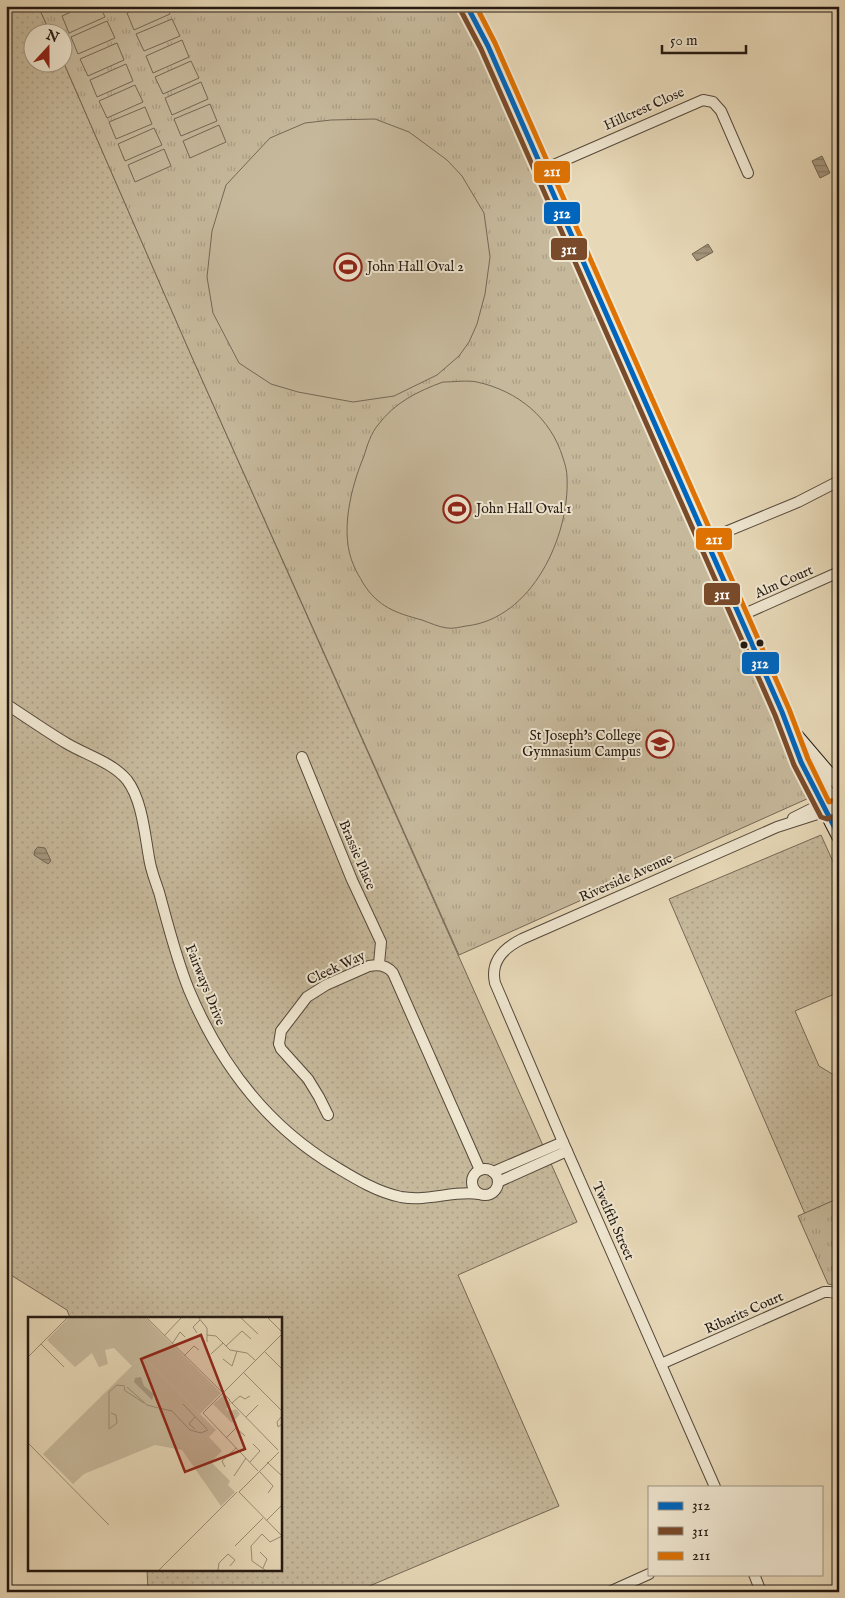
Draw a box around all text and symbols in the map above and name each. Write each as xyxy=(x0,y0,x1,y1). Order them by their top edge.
north arrow xyxy=(22,22,72,72)
scale bar xyxy=(662,22,746,54)
text: N xyxy=(42,26,61,47)
text: 50 m xyxy=(670,31,698,50)
street label: Hillcrest Close xyxy=(601,83,688,135)
line badge: 211 xyxy=(533,160,571,184)
text: 211 xyxy=(543,163,561,181)
line badge: 312 xyxy=(543,201,581,225)
text: 312 xyxy=(553,205,571,223)
line badge: 311 xyxy=(550,237,588,261)
text: 311 xyxy=(561,241,577,259)
sports icon: John Hall Oval 2 xyxy=(333,252,363,282)
place label: John Hall Oval 2 xyxy=(365,258,464,276)
sports icon: John Hall Oval 1 xyxy=(442,494,472,524)
place label: John Hall Oval 1 xyxy=(474,500,572,518)
line badge: 211 xyxy=(695,527,733,551)
text: 211 xyxy=(705,531,723,549)
street label: Alm Court xyxy=(751,561,816,603)
line badge: 311 xyxy=(703,582,741,606)
text: 311 xyxy=(714,586,730,604)
unlabelled marker xyxy=(755,638,765,648)
unlabelled marker xyxy=(739,640,749,650)
line badge: 312 xyxy=(741,651,780,675)
text: 312 xyxy=(751,655,769,673)
place label: St Joseph's College Gymnasium Campus xyxy=(522,727,642,761)
school or university icon: St Joseph's College Gymnasium Campus xyxy=(645,729,675,759)
street label: Brassie Place xyxy=(334,817,380,893)
street label: Riverside Avenue xyxy=(577,849,676,907)
street label: Fairways Drive xyxy=(181,942,230,1029)
street label: Cleek Way xyxy=(304,947,368,989)
street label: Twelfth Street xyxy=(588,1179,638,1263)
street label: Ribarits Court xyxy=(702,1288,786,1338)
inset map xyxy=(28,1317,281,1570)
legend xyxy=(648,1486,822,1576)
text: 312 xyxy=(692,1496,710,1515)
text: 311 xyxy=(692,1522,709,1541)
text: 211 xyxy=(692,1546,710,1565)

